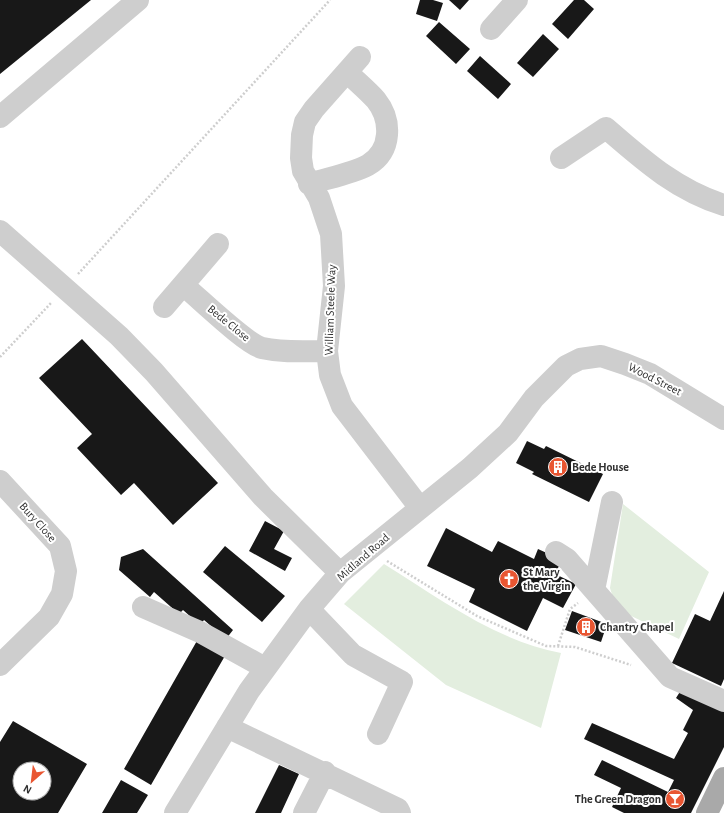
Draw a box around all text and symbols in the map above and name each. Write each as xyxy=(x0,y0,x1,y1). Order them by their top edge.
street label: William Steele Way xyxy=(322,264,339,356)
street label: Bede Close xyxy=(206,302,252,344)
street label: Wood Street xyxy=(626,360,684,398)
building icon: Bede House xyxy=(547,456,569,478)
place label: Bede House xyxy=(572,461,629,473)
street label: Bury Close xyxy=(17,500,59,545)
street label: Midland Road xyxy=(334,531,392,583)
place label: St Mary the Virgin xyxy=(523,566,571,592)
church icon: St Mary the Virgin xyxy=(498,568,520,590)
building icon: Chantry Chapel xyxy=(575,616,597,638)
place label: Chantry Chapel xyxy=(600,621,674,634)
north arrow xyxy=(12,761,52,801)
text: N xyxy=(22,783,34,796)
bar icon: The Green Dragon xyxy=(664,788,686,810)
place label: The Green Dragon xyxy=(575,793,661,805)

